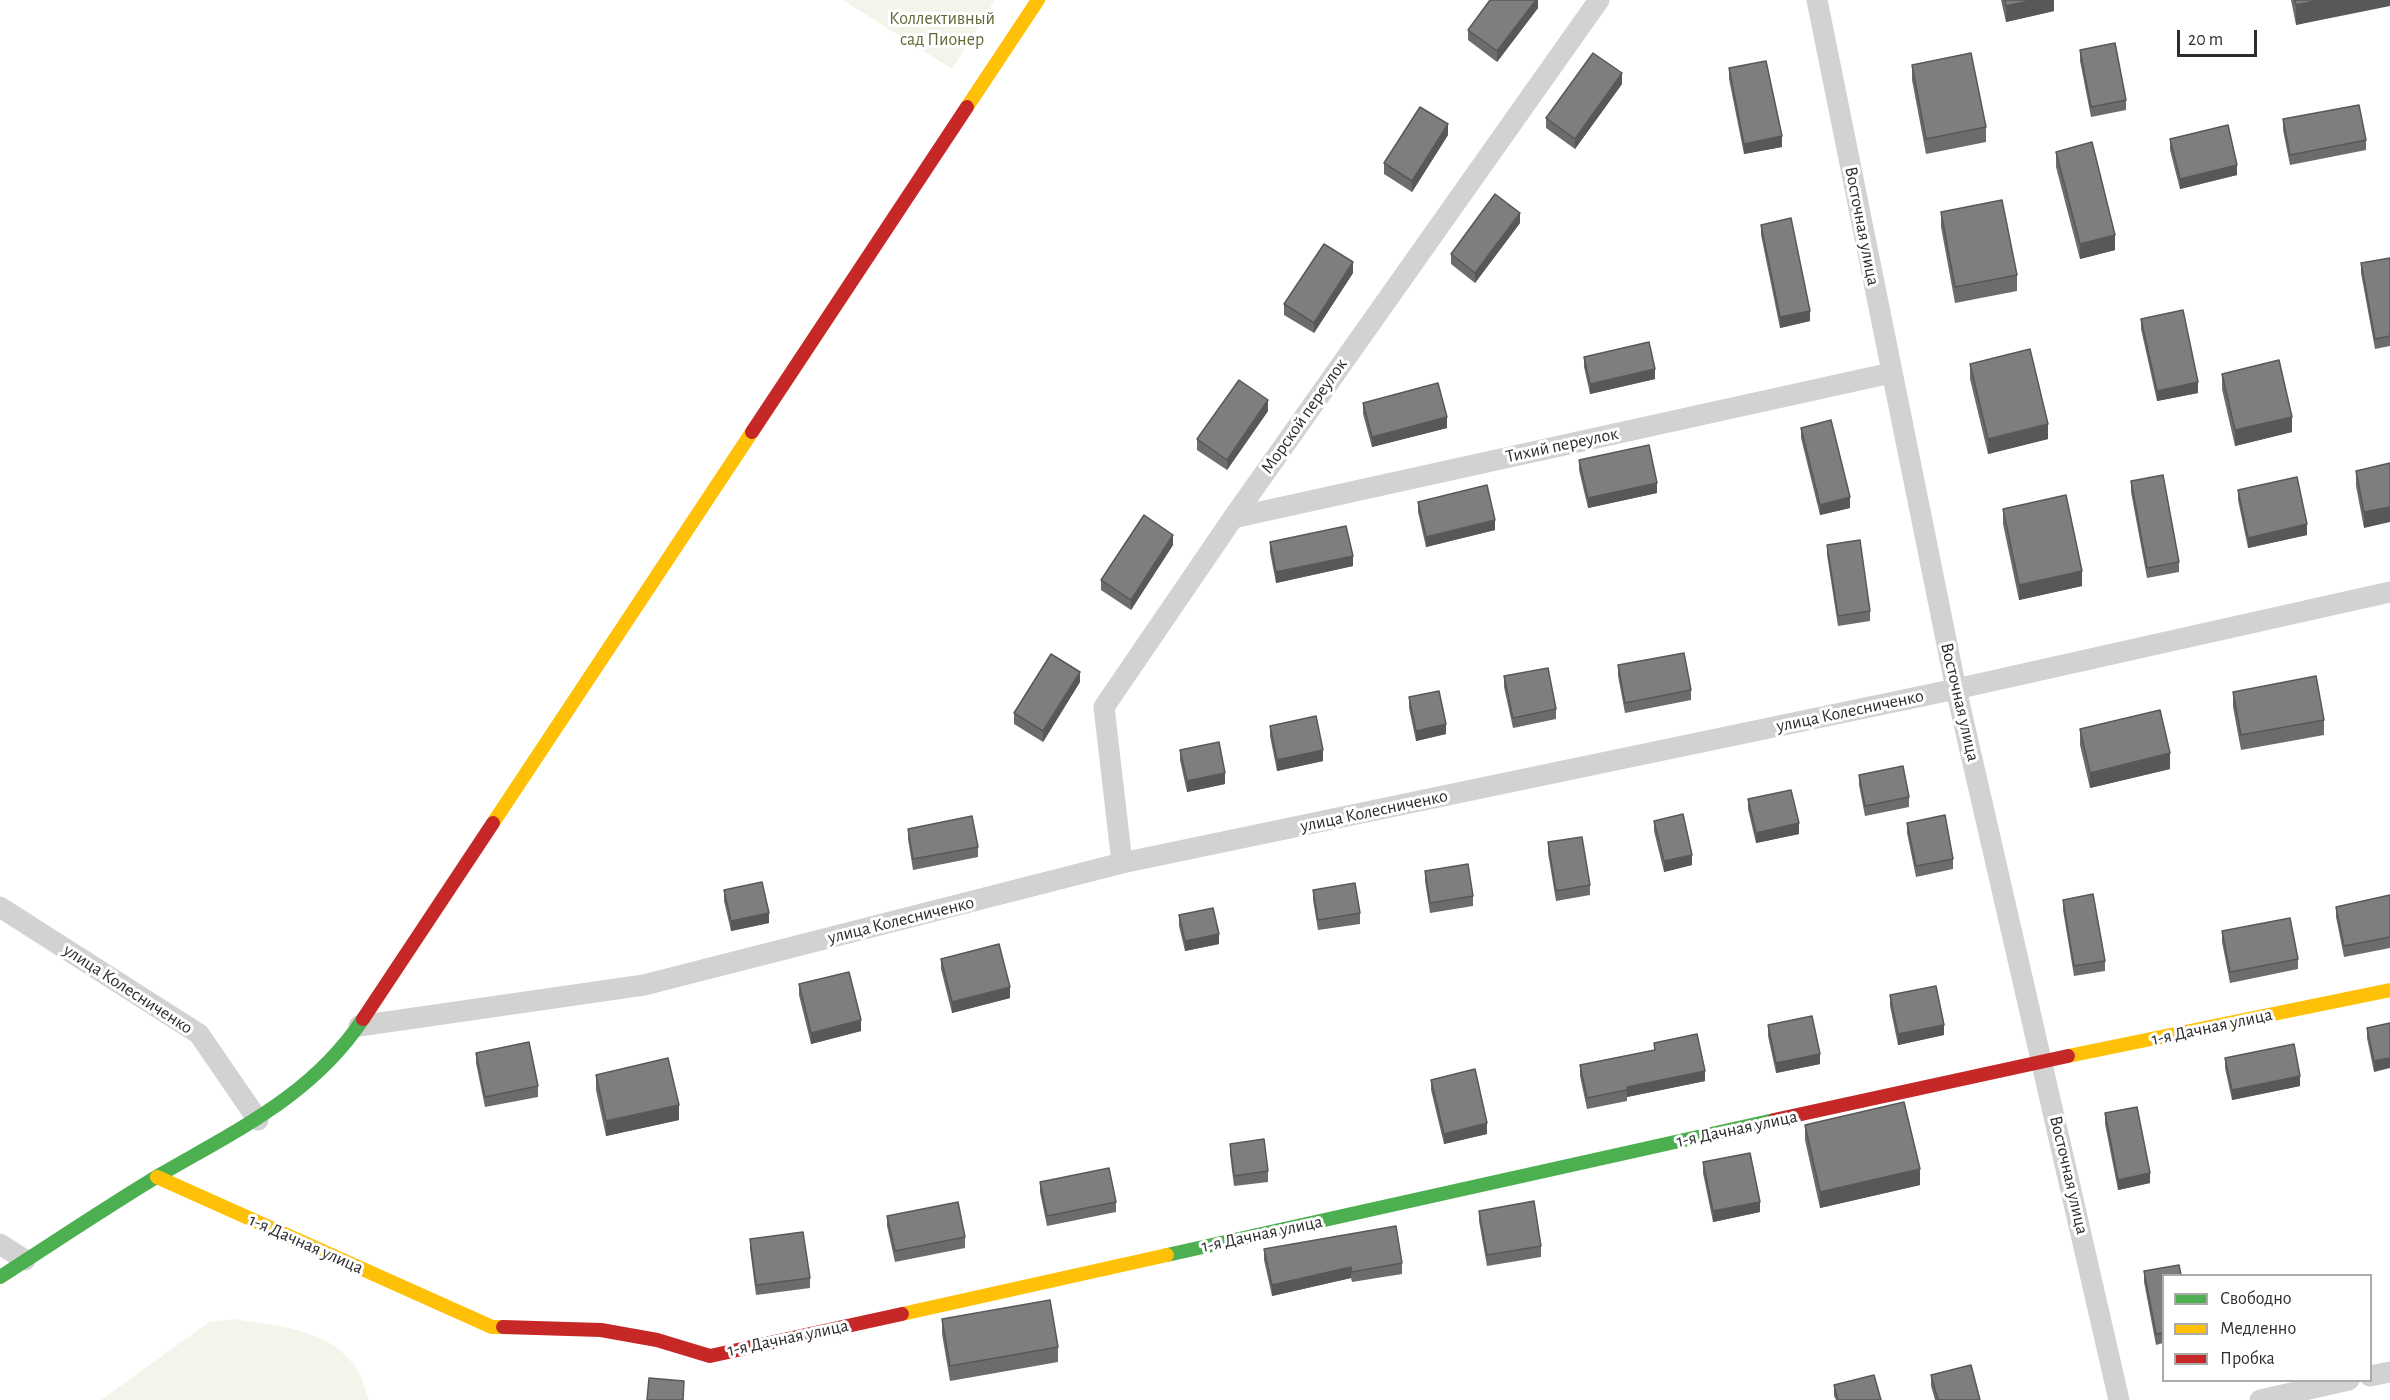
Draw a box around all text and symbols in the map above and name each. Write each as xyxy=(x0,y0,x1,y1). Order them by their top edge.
park label: Коллективный сад Пионер xyxy=(889,8,995,50)
scale bar xyxy=(2180,18,2260,56)
text: 20 m xyxy=(2188,31,2223,49)
street label: Восточная улица xyxy=(1840,165,1884,287)
street label: Морской переулок xyxy=(1256,354,1352,478)
street label: Тихий переулок xyxy=(1504,423,1620,467)
street label: Восточная улица xyxy=(1936,641,1984,763)
street label: улица Колесниченко xyxy=(1774,685,1926,737)
street label: улица Колесниченко xyxy=(1298,785,1450,837)
street label: улица Колесниченко xyxy=(826,891,976,949)
street label: улица Колесниченко xyxy=(59,939,197,1039)
street label: 1-я Дачная улица xyxy=(2150,1004,2274,1050)
street label: 1-я Дачная улица xyxy=(1675,1106,1799,1152)
street label: Восточная улица xyxy=(2045,1114,2093,1236)
street label: 1-я Дачная улица xyxy=(245,1209,367,1279)
street label: 1-я Дачная улица xyxy=(1200,1211,1324,1257)
legend xyxy=(2162,1274,2372,1382)
text: Свободно xyxy=(2220,1290,2292,1308)
street label: 1-я Дачная улица xyxy=(726,1315,850,1361)
text: Медленно xyxy=(2220,1320,2296,1338)
text: Пробка xyxy=(2220,1350,2275,1368)

